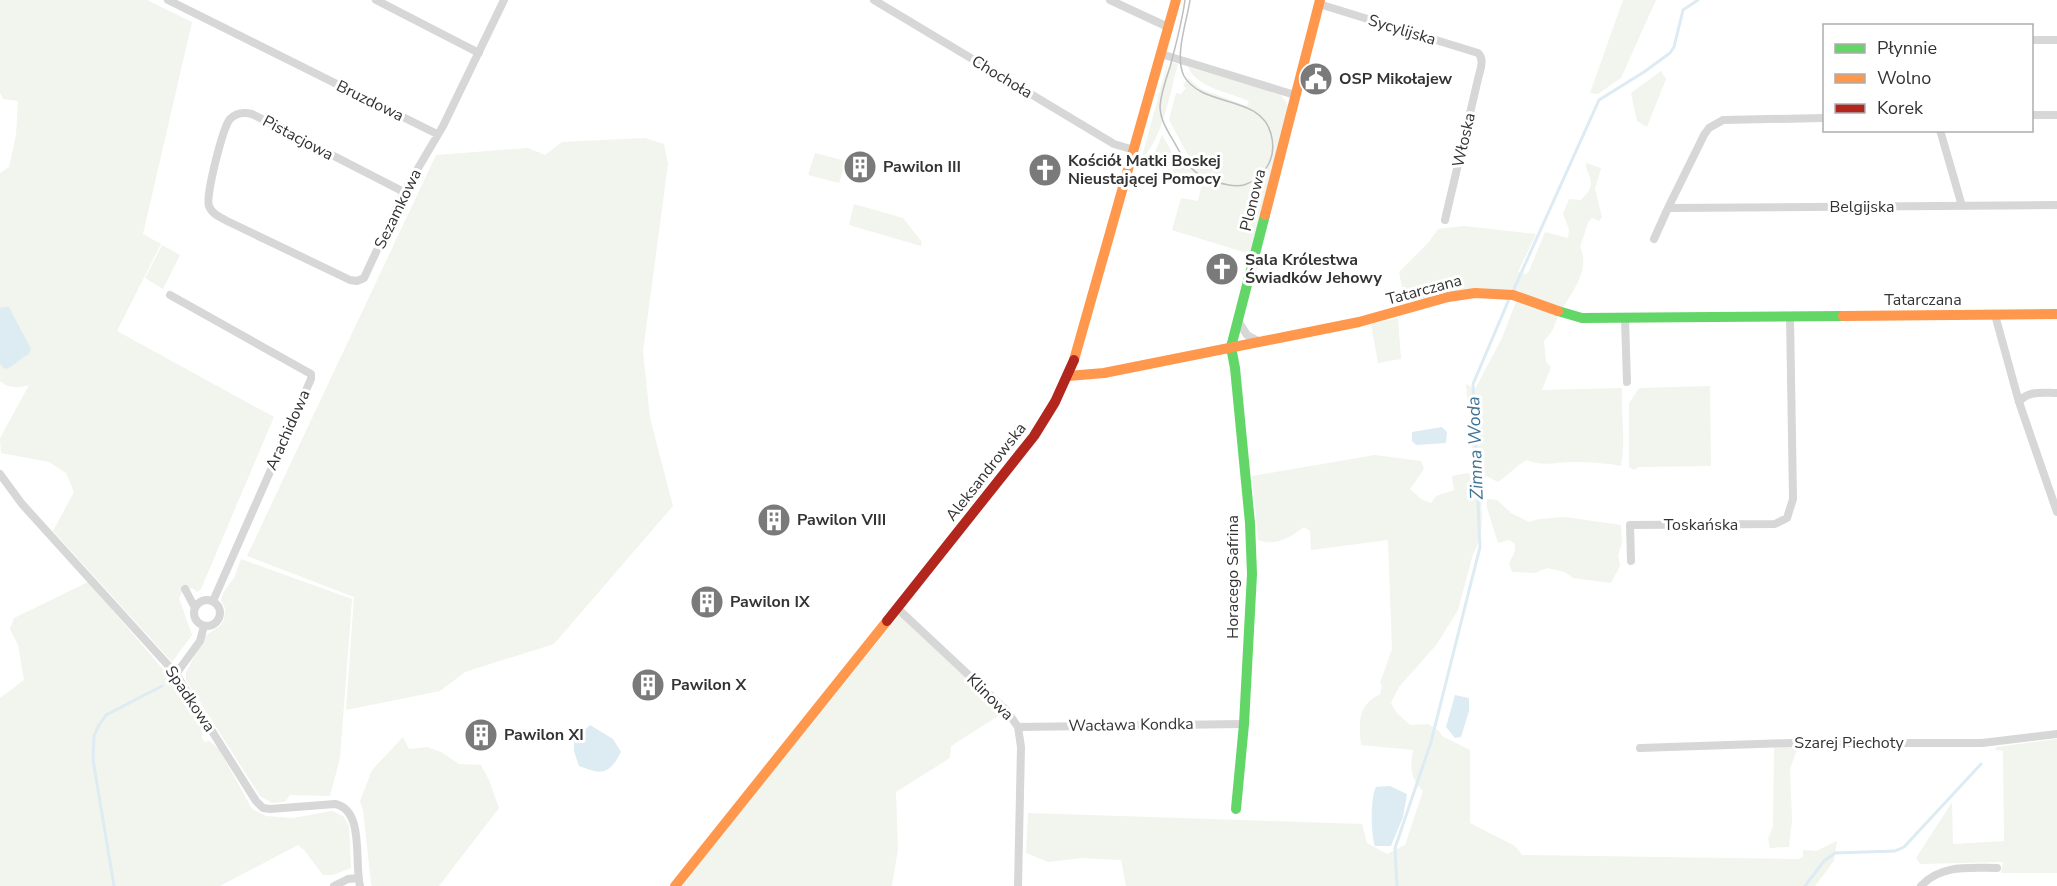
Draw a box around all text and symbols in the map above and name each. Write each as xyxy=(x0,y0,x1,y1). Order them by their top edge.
street label: Sycylijska xyxy=(1365,9,1439,51)
legend xyxy=(1823,24,2033,132)
text: Płynnie xyxy=(1877,36,1937,60)
street label: Chochoła xyxy=(967,50,1037,104)
public building icon: OSP Mikołajew xyxy=(1298,61,1334,97)
text: Wolno xyxy=(1877,66,1931,90)
place label: OSP Mikołajew xyxy=(1339,68,1453,90)
street label: Bruzdowa xyxy=(333,75,407,127)
text: Korek xyxy=(1877,96,1924,120)
street label: Pistacjowa xyxy=(259,110,337,166)
street label: Włoska xyxy=(1447,111,1481,169)
building icon: Pawilon III xyxy=(842,149,878,185)
place label: Kościół Matki Boskej Nieustającej Pomocy xyxy=(1068,150,1221,190)
church icon: Kościół Matki Boskej Nieustającej Pomocy xyxy=(1027,152,1063,188)
place label: Pawilon III xyxy=(883,156,961,178)
street label: Sezamkowa xyxy=(369,165,427,253)
street label: Plonowa xyxy=(1235,167,1271,233)
street label: Belgijska xyxy=(1830,196,1894,218)
place label: Sala Królestwa Świadków Jehowy xyxy=(1245,249,1383,289)
church icon: Sala Królestwa Świadków Jehowy xyxy=(1204,251,1240,287)
street label: Tatarczana xyxy=(1384,269,1464,311)
street label: Tatarczana xyxy=(1884,289,1962,311)
street label: Arachidowa xyxy=(260,386,316,474)
water label: Zimna Woda xyxy=(1461,396,1489,500)
street label: Aleksandrowska xyxy=(941,418,1031,526)
building icon: Pawilon VIII xyxy=(756,502,792,538)
place label: Pawilon VIII xyxy=(797,509,886,531)
street label: Toskańska xyxy=(1664,514,1738,536)
street label: Horacego Safrina xyxy=(1222,515,1244,639)
building icon: Pawilon IX xyxy=(689,584,725,620)
place label: Pawilon IX xyxy=(730,591,810,613)
street label: Spadkowa xyxy=(160,662,220,736)
building icon: Pawilon X xyxy=(630,667,666,703)
street label: Klinowa xyxy=(962,669,1018,725)
place label: Pawilon X xyxy=(671,674,746,696)
street label: Wacława Kondka xyxy=(1068,713,1194,737)
building icon: Pawilon XI xyxy=(463,717,499,753)
place label: Pawilon XI xyxy=(504,724,584,746)
street label: Szarej Piechoty xyxy=(1794,732,1904,754)

